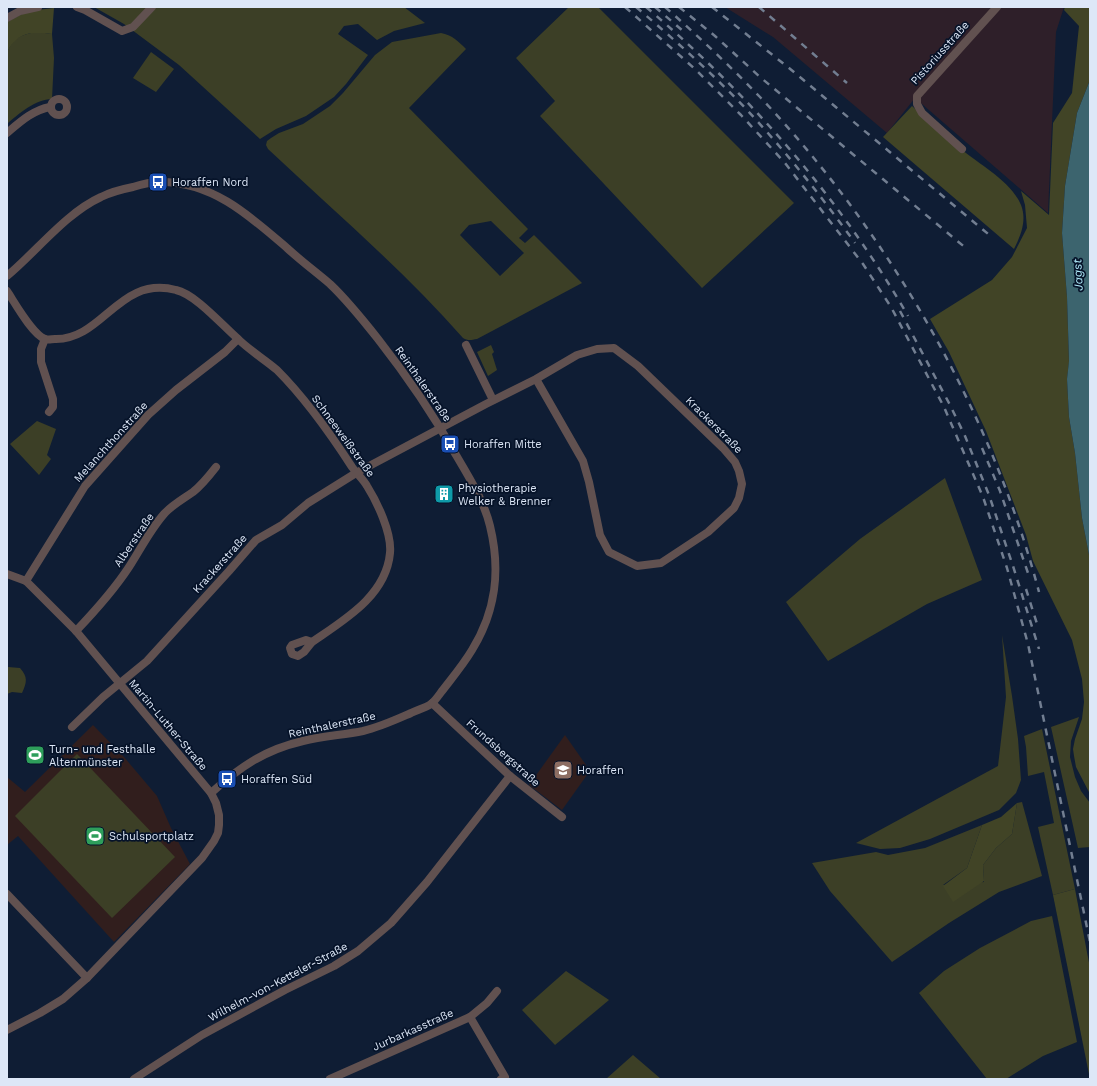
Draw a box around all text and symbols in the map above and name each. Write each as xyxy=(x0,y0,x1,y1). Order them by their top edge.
street label: Pistoriusstraße xyxy=(908,19,972,87)
bus stop icon: Horaffen Nord xyxy=(147,171,169,193)
place label: Horaffen Nord xyxy=(172,176,248,189)
water label: Jagst xyxy=(1070,258,1086,291)
street label: Reinthalerstraße xyxy=(392,344,454,424)
street label: Schneeweißstraße xyxy=(309,392,377,480)
street label: Krackerstraße xyxy=(683,394,745,456)
street label: Melanchthonstraße xyxy=(71,399,151,485)
bus stop icon: Horaffen Mitte xyxy=(439,433,461,455)
place label: Horaffen Mitte xyxy=(464,438,542,451)
place label: Physiotherapie Welker & Brenner xyxy=(458,482,552,508)
building icon: Physiotherapie Welker & Brenner xyxy=(433,483,455,505)
street label: Alberstraße xyxy=(111,511,157,569)
street label: Krackerstraße xyxy=(190,532,250,596)
street label: Martin-Luther-Straße xyxy=(126,677,210,773)
street label: Reinthalerstraße xyxy=(287,709,377,741)
street label: Frundsbergstraße xyxy=(464,717,542,789)
place label: Turn- und Festhalle Altenmünster xyxy=(49,743,156,769)
sports icon: Turn- und Festhalle Altenmünster xyxy=(24,744,46,766)
school or university icon: Horaffen xyxy=(552,759,574,781)
place label: Horaffen xyxy=(577,764,624,777)
bus stop icon: Horaffen Süd xyxy=(216,768,238,790)
place label: Horaffen Süd xyxy=(241,773,312,786)
sports icon: Schulsportplatz xyxy=(84,825,106,847)
place label: Schulsportplatz xyxy=(109,830,194,843)
street label: Wilhelm-von-Ketteler-Straße xyxy=(206,940,350,1024)
street label: Jurbarkasstraße xyxy=(370,1006,456,1054)

